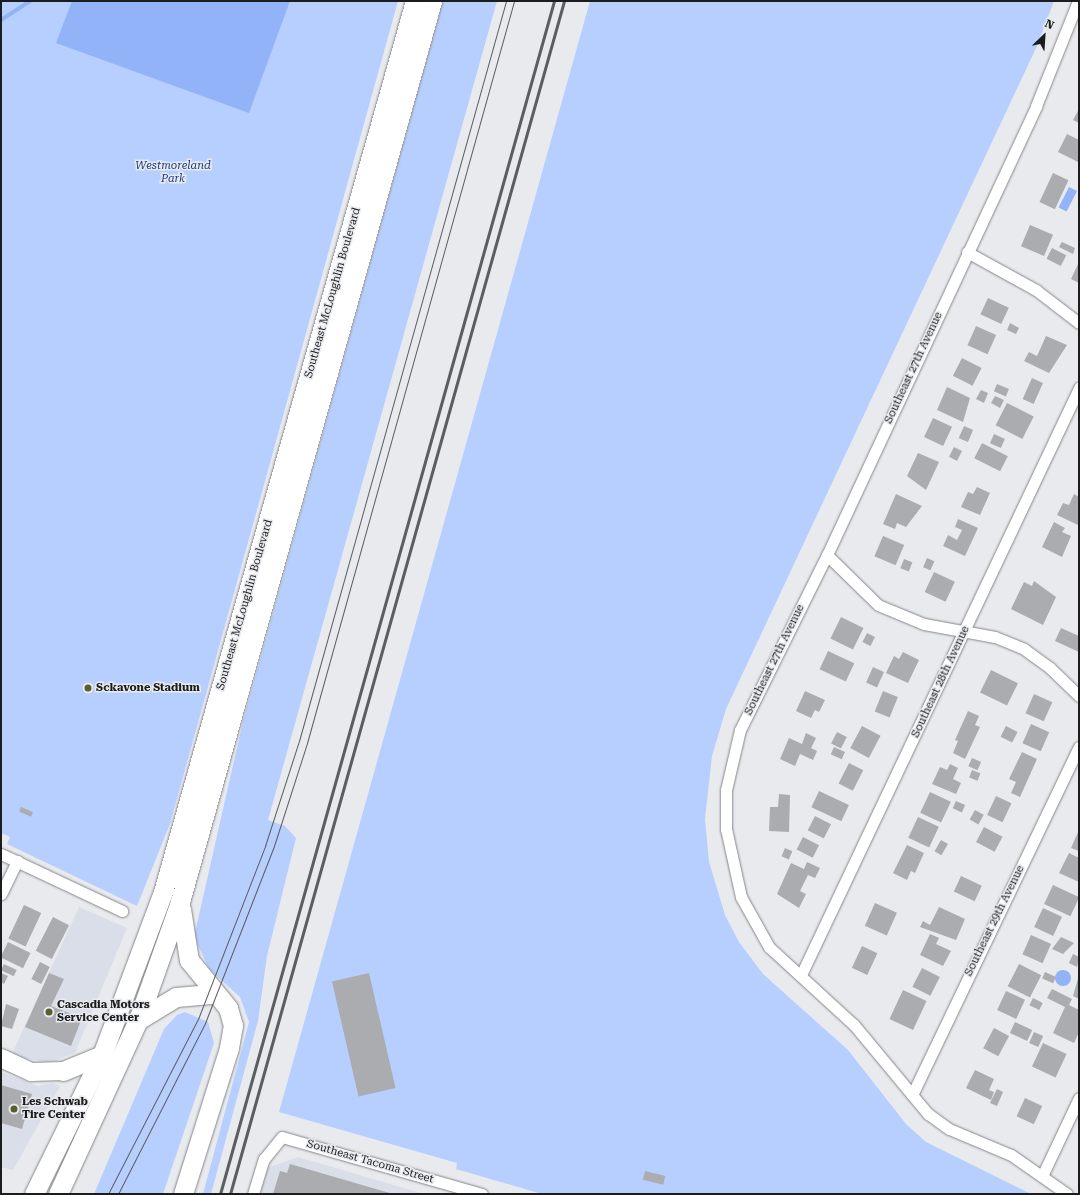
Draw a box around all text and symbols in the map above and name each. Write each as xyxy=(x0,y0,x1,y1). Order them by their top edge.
north arrow xyxy=(1024,16,1064,56)
text: N xyxy=(1043,17,1056,32)
park label: Westmoreland Park xyxy=(135,160,211,186)
street label: Southeast McLoughlin Boulevard xyxy=(302,206,364,380)
street label: Southeast 27th Avenue xyxy=(882,310,946,426)
street label: Southeast McLoughlin Boulevard xyxy=(214,518,276,692)
street label: Southeast 27th Avenue xyxy=(742,602,808,718)
street label: Southeast 28th Avenue xyxy=(909,624,973,740)
place label: Sckavone Stadium xyxy=(96,681,200,695)
marker: Sckavone Stadium xyxy=(83,683,93,693)
street label: Southeast 29th Avenue xyxy=(962,863,1028,979)
place label: Cascadia Motors Service Center xyxy=(57,999,150,1025)
marker: Cascadia Motors Service Center xyxy=(44,1007,54,1017)
place label: Les Schwab Tire Center xyxy=(22,1096,88,1122)
marker: Les Schwab Tire Center xyxy=(9,1104,19,1114)
street label: Southeast Tacoma Street xyxy=(305,1138,435,1186)

